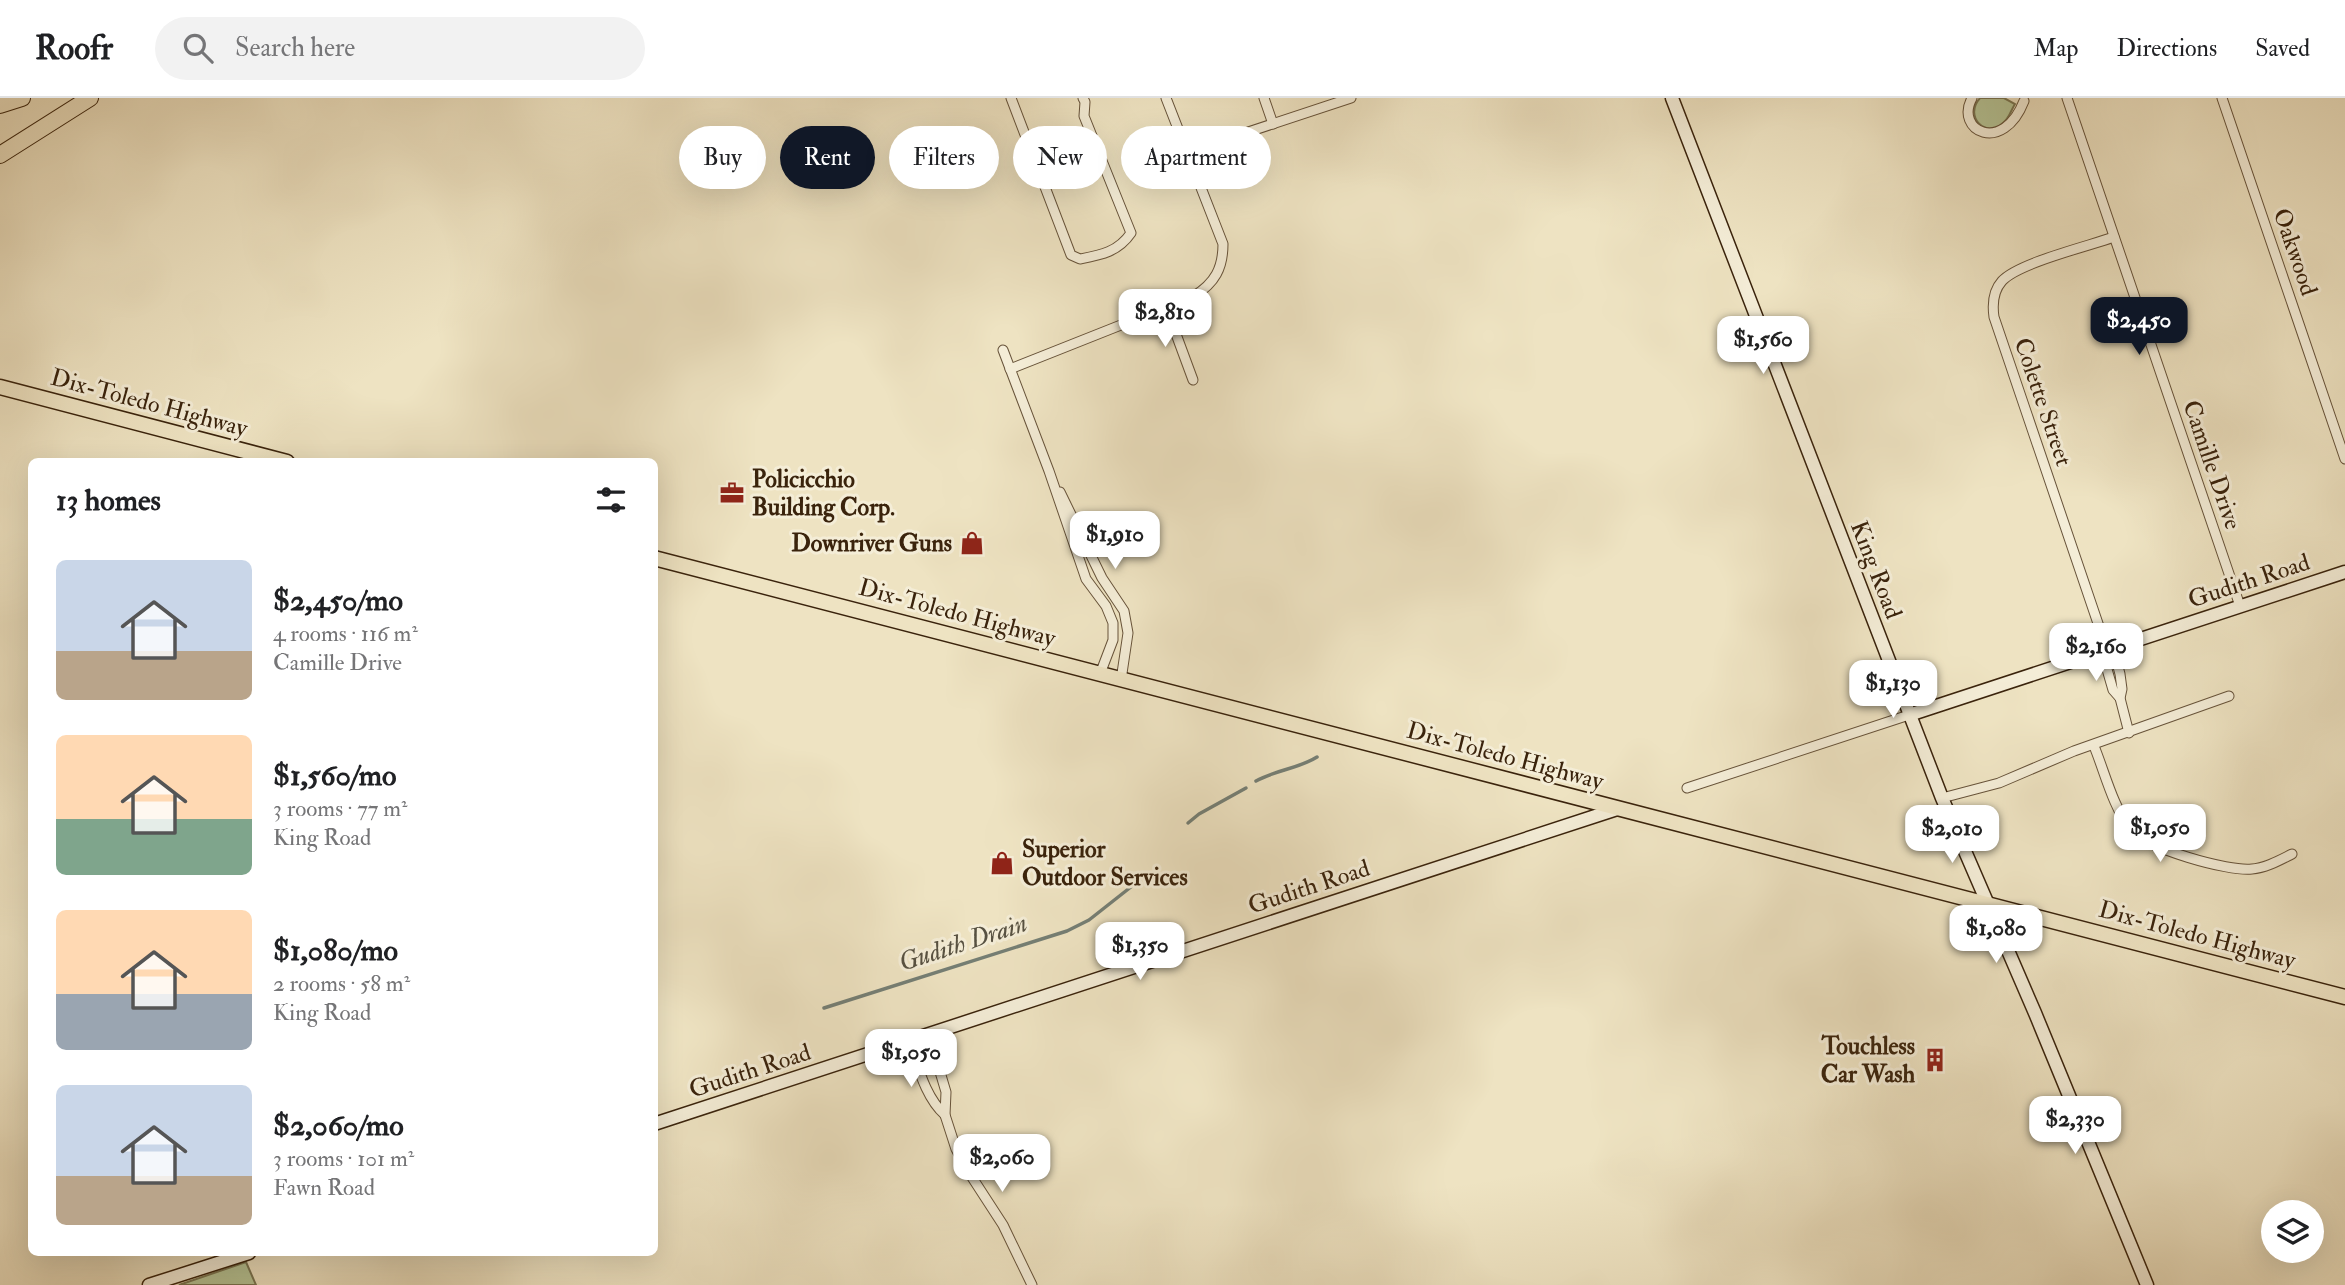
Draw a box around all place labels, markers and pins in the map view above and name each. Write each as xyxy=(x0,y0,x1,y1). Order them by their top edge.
pin: $2,810 xyxy=(1108,289,1222,349)
pin: $2,450 xyxy=(2082,298,2196,357)
pin: $1,560 xyxy=(1706,316,1820,376)
place label: Policicchio Building Corp. xyxy=(752,464,895,523)
office icon: Policicchio Building Corp. xyxy=(718,479,746,507)
pin: $1,910 xyxy=(1058,512,1172,571)
place label: Downriver Guns xyxy=(791,528,952,559)
shop icon: Downriver Guns xyxy=(958,529,986,557)
pin: $2,160 xyxy=(2039,624,2153,683)
pin: $1,130 xyxy=(1836,660,1950,720)
pin: $1,050 xyxy=(2103,804,2217,864)
pin: $2,010 xyxy=(1895,806,2009,865)
place label: Superior Outdoor Services xyxy=(1022,834,1188,893)
shop icon: Superior Outdoor Services xyxy=(988,849,1016,877)
pin: $1,080 xyxy=(1939,906,2053,965)
pin: $1,350 xyxy=(1083,922,1197,982)
pin: $1,050 xyxy=(854,1030,968,1089)
place label: Touchless Car Wash xyxy=(1820,1031,1915,1090)
building icon: Touchless Car Wash xyxy=(1921,1046,1949,1074)
pin: $2,330 xyxy=(2018,1096,2132,1156)
pin: $2,060 xyxy=(945,1134,1059,1194)

